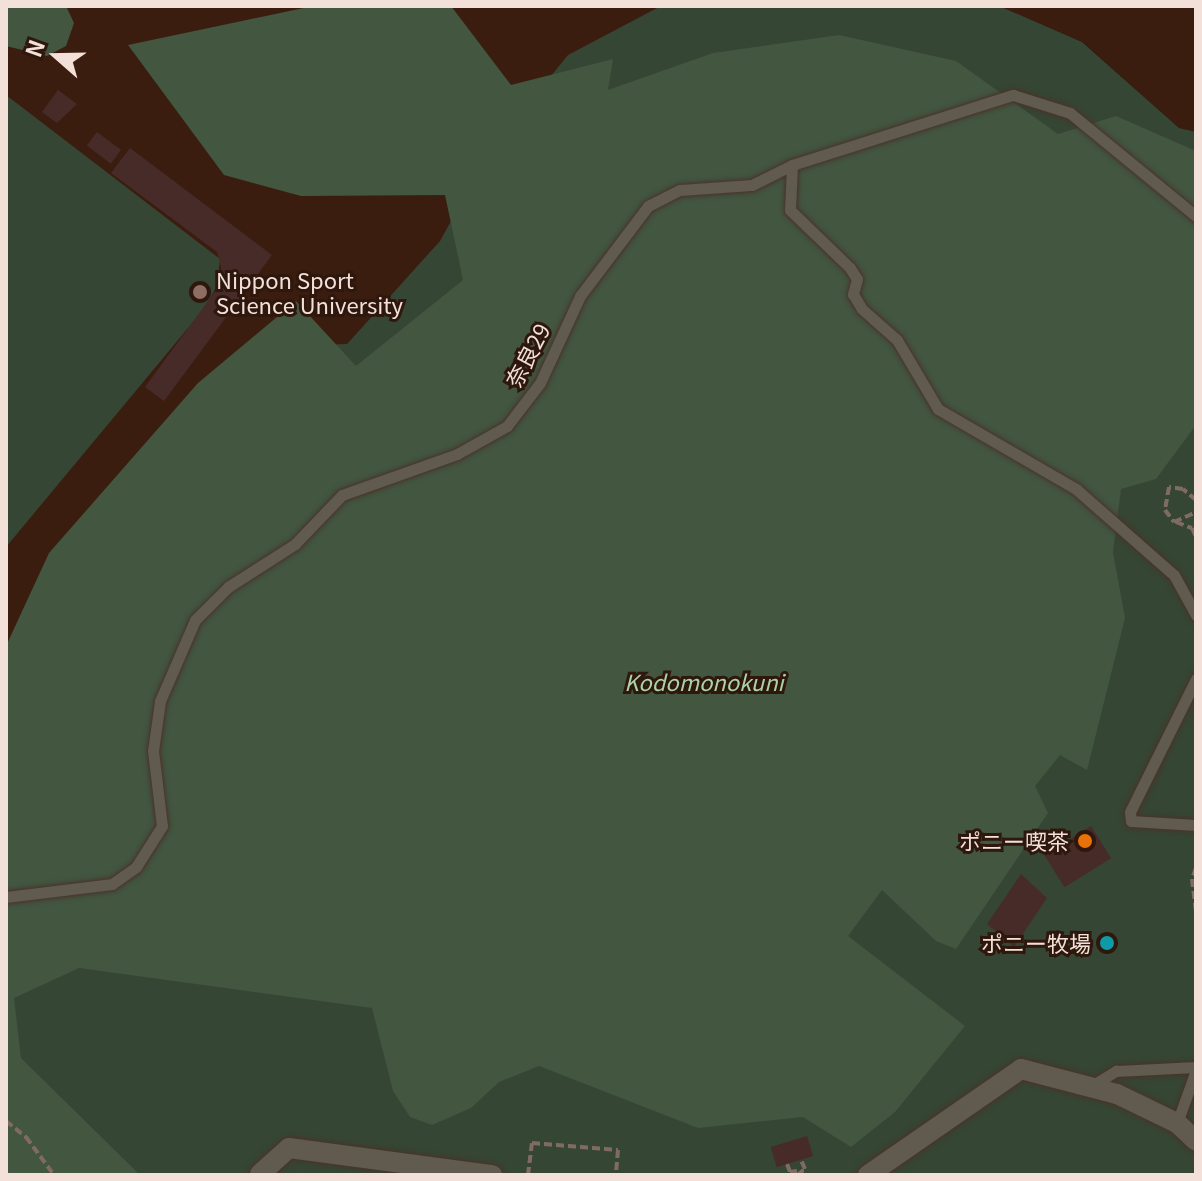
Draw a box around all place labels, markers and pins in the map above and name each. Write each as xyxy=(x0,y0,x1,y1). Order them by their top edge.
place label: Nippon Sport Science University xyxy=(216,266,403,318)
marker: Nippon Sport Science University xyxy=(191,283,209,301)
place label: ポニー喫茶 xyxy=(959,828,1069,854)
marker: ポニー喫茶 xyxy=(1076,832,1094,850)
place label: ポニー牧場 xyxy=(981,930,1091,956)
marker: ポニー牧場 xyxy=(1098,934,1116,952)

